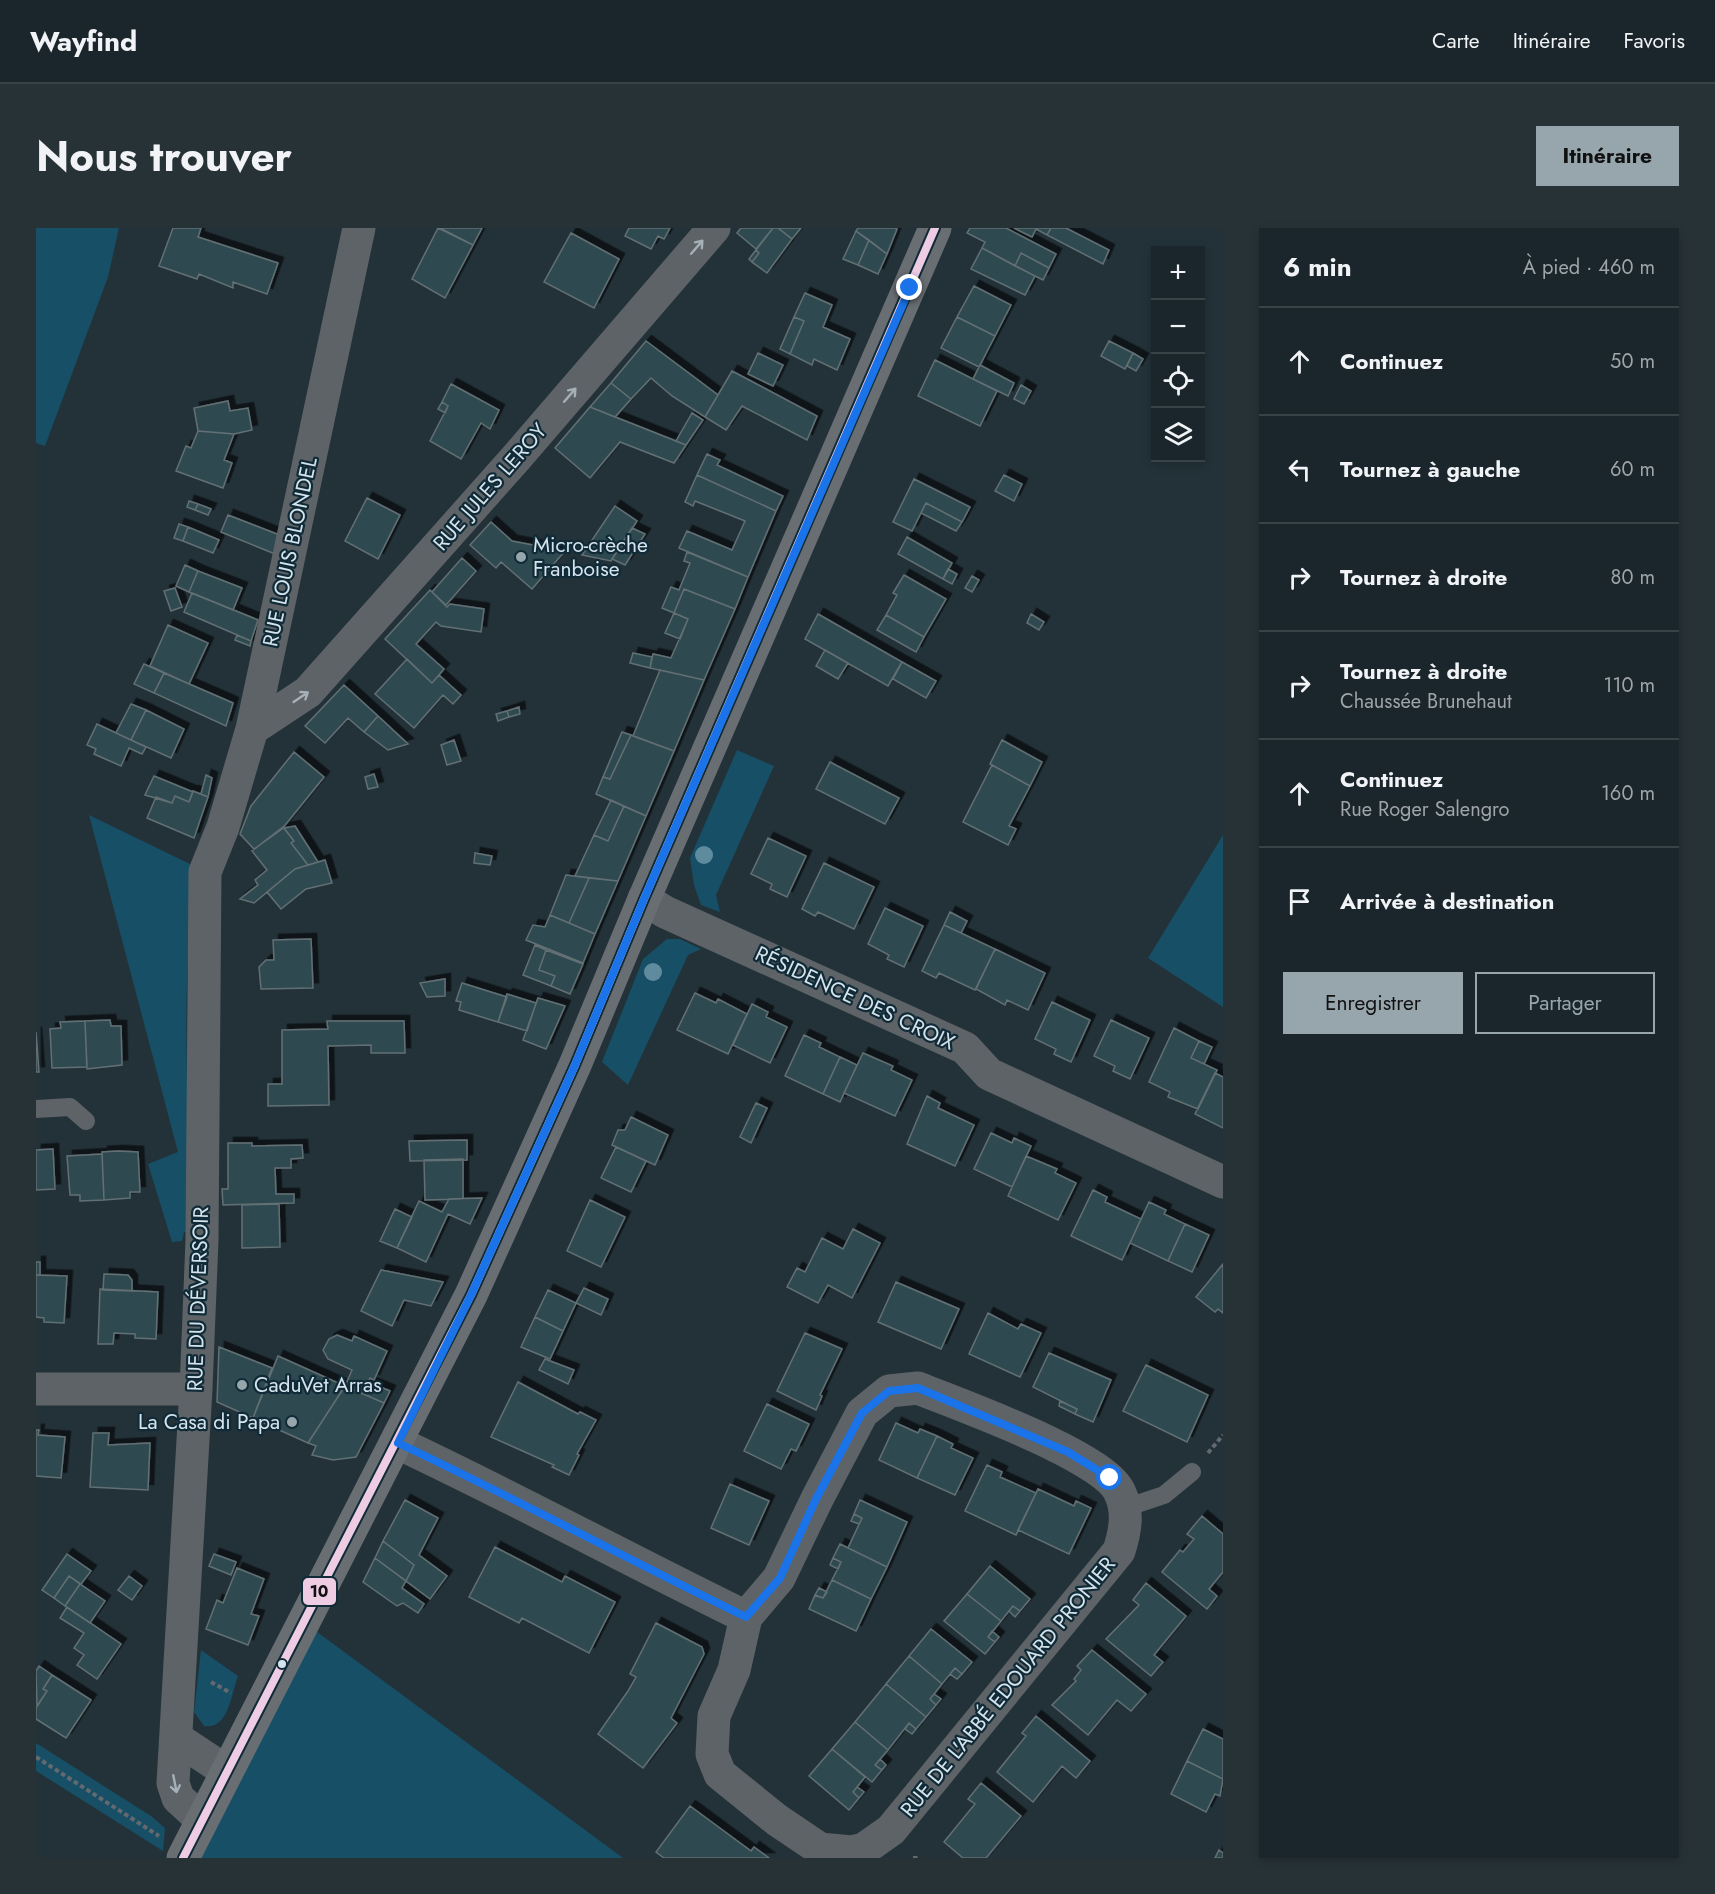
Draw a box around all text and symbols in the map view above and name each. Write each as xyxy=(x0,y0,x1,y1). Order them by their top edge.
text: Wayfind xyxy=(30,21,137,62)
text: Carte xyxy=(1432,26,1480,56)
text: Itinéraire xyxy=(1513,26,1591,56)
text: Favoris xyxy=(1624,26,1685,56)
text: Nous trouver xyxy=(36,126,292,187)
button: Itinéraire xyxy=(1536,126,1679,186)
one-way arrow xyxy=(691,239,704,255)
map controls xyxy=(1151,246,1205,462)
button: + xyxy=(1151,246,1205,300)
text: 6 min xyxy=(1283,248,1352,286)
text: À pied · 460 m xyxy=(1523,253,1655,282)
route end xyxy=(896,274,922,300)
button: − xyxy=(1151,300,1205,354)
icon: ahead xyxy=(1283,345,1316,378)
text: Continuez xyxy=(1340,345,1443,377)
text: 50 m xyxy=(1610,347,1655,376)
button: locate xyxy=(1151,354,1205,408)
one-way arrow xyxy=(563,388,577,403)
button: layers xyxy=(1151,408,1205,462)
street label: RUE JULES LEROY xyxy=(426,417,554,557)
icon: left xyxy=(1283,453,1316,486)
text: Tournez à gauche xyxy=(1340,453,1520,485)
street label: RUE LOUIS BLONDEL xyxy=(255,454,325,649)
text: 60 m xyxy=(1610,455,1655,484)
place label: Micro-crèche Franboise xyxy=(533,530,648,584)
marker: Micro-crèche Franboise xyxy=(514,550,528,564)
icon: right xyxy=(1283,561,1316,594)
text: Tournez à droite xyxy=(1340,561,1507,593)
text: 80 m xyxy=(1610,563,1655,592)
text: Tournez à droite xyxy=(1340,655,1507,687)
icon: right xyxy=(1283,669,1316,702)
text: 110 m xyxy=(1603,671,1655,700)
text: Chaussée Brunehaut xyxy=(1340,687,1512,716)
one-way arrow xyxy=(292,691,308,703)
text: Continuez xyxy=(1340,763,1443,795)
icon: ahead xyxy=(1283,777,1316,810)
text: 160 m xyxy=(1601,779,1655,808)
text: Rue Roger Salengro xyxy=(1340,795,1510,824)
icon: arrive xyxy=(1283,885,1316,918)
text: Arrivée à destination xyxy=(1340,885,1554,917)
street label: RÉSIDENCE DES CROIX xyxy=(750,938,960,1058)
button: Enregistrer xyxy=(1283,972,1463,1034)
button: Partager xyxy=(1475,972,1655,1034)
street label: RUE DU DÉVERSOIR xyxy=(180,1206,216,1392)
place label: CaduVet Arras xyxy=(254,1370,382,1400)
marker: CaduVet Arras xyxy=(235,1378,249,1392)
place label: La Casa di Papa xyxy=(138,1407,280,1437)
marker: La Casa di Papa xyxy=(285,1415,299,1429)
route start xyxy=(1096,1464,1122,1490)
street label: RUE DE L'ABBÉ EDOUARD PRONIER xyxy=(894,1550,1123,1823)
line badge: 10 xyxy=(302,1577,337,1606)
text: 10 xyxy=(310,1580,328,1603)
unlabelled marker xyxy=(276,1658,288,1670)
one-way arrow xyxy=(170,1774,181,1793)

